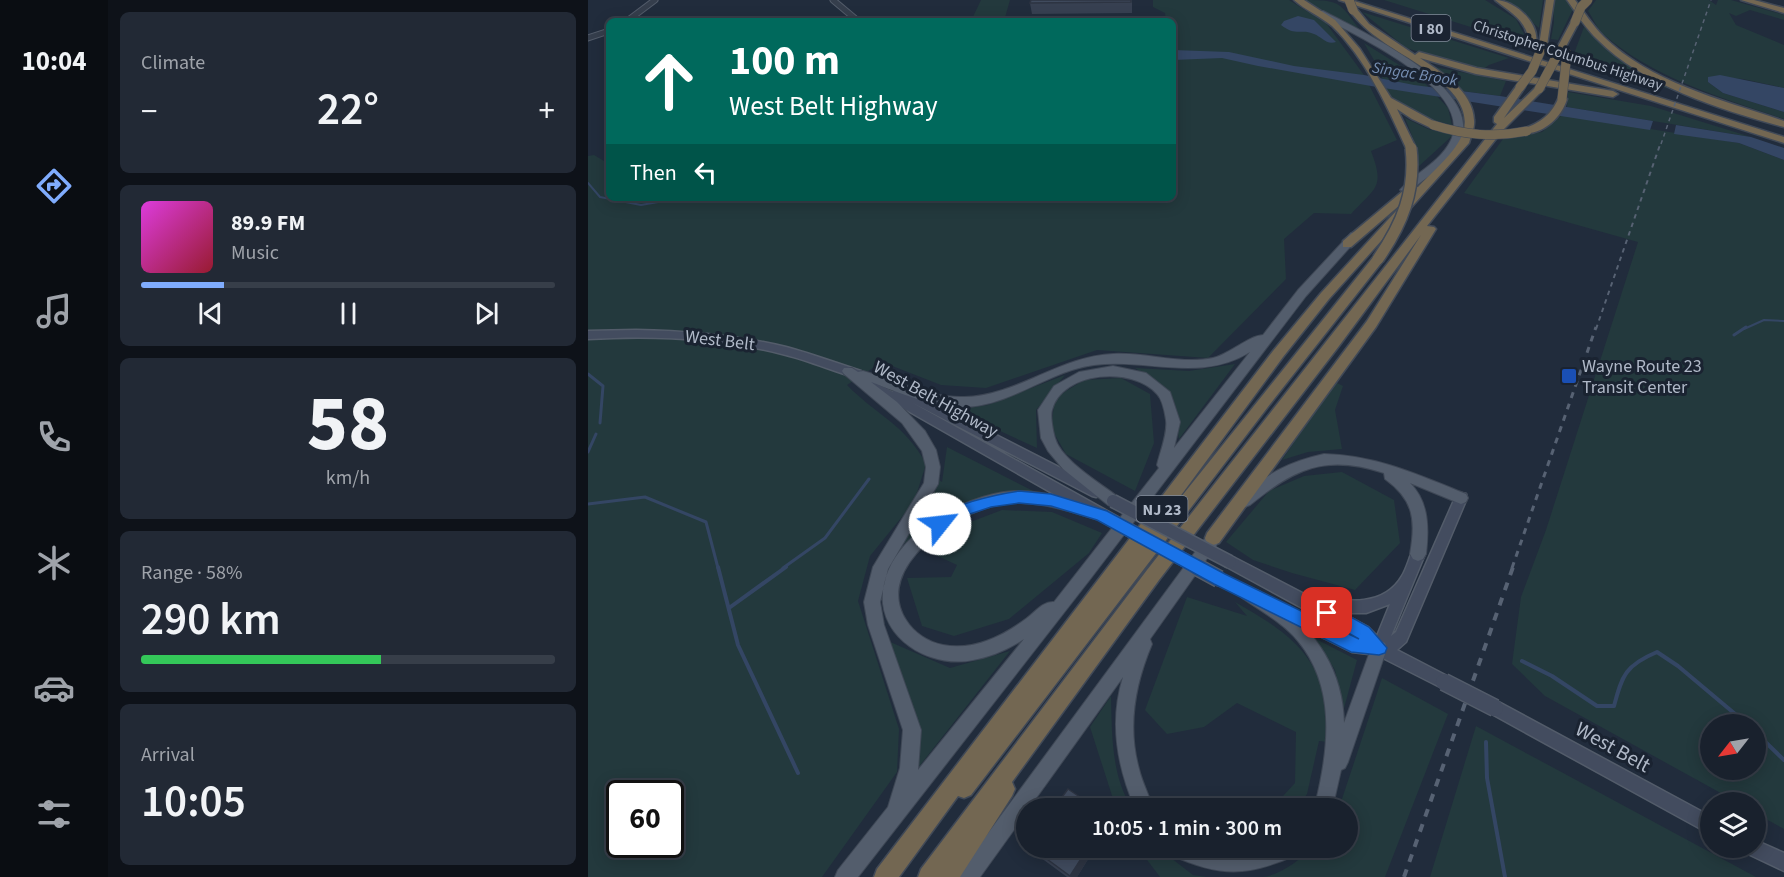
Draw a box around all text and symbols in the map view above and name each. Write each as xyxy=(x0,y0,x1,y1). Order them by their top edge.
road number: I 80 xyxy=(1412,15,1450,41)
street label: Christopher Columbus Highway xyxy=(1470,15,1665,96)
text: 100 m xyxy=(729,31,840,91)
text: 10:04 xyxy=(21,42,87,81)
icon: ahead xyxy=(630,42,708,120)
text: Climate xyxy=(141,49,205,77)
water label: Singac Brook xyxy=(1371,56,1459,92)
text: 22° xyxy=(317,78,379,142)
text: West Belt Highway xyxy=(729,87,938,126)
text: − xyxy=(141,88,157,135)
text: + xyxy=(539,88,555,135)
icon: left xyxy=(689,156,722,189)
text: Then xyxy=(630,157,677,189)
icon: directions xyxy=(33,165,75,207)
text: 89.9 FM xyxy=(231,207,305,239)
text: Music xyxy=(231,239,279,267)
icon: music xyxy=(33,290,75,332)
icon: previous xyxy=(194,297,227,330)
icon: pause xyxy=(332,297,365,330)
icon: next xyxy=(470,297,503,330)
street label: West Belt xyxy=(684,324,756,357)
place label: Wayne Route 23 Transit Center xyxy=(1582,354,1702,400)
street label: West Belt Highway xyxy=(869,355,1003,444)
marker: Wayne Route 23 Transit Center xyxy=(1560,367,1578,385)
text: 58 xyxy=(307,369,389,480)
icon: phone xyxy=(33,416,75,458)
text: km/h xyxy=(326,464,370,492)
position arrow xyxy=(908,492,972,556)
road number: NJ 23 xyxy=(1136,496,1188,522)
icon: climate xyxy=(33,542,75,584)
text: Range · 58% xyxy=(141,559,242,587)
pin xyxy=(1301,587,1352,638)
text: 290 km xyxy=(141,588,281,652)
icon: arrive xyxy=(1310,596,1343,629)
icon: car xyxy=(33,667,75,709)
street label: West Belt xyxy=(1570,714,1656,780)
north arrow xyxy=(1700,714,1766,780)
map controls xyxy=(1700,714,1766,858)
text: Arrival xyxy=(141,741,195,769)
text: 10:05 xyxy=(141,770,246,834)
speed limit sign: 60 xyxy=(606,780,684,858)
button: layers xyxy=(1700,792,1766,858)
icon: filters xyxy=(33,793,75,835)
text: 10:05 · 1 min · 300 m xyxy=(1092,812,1282,844)

